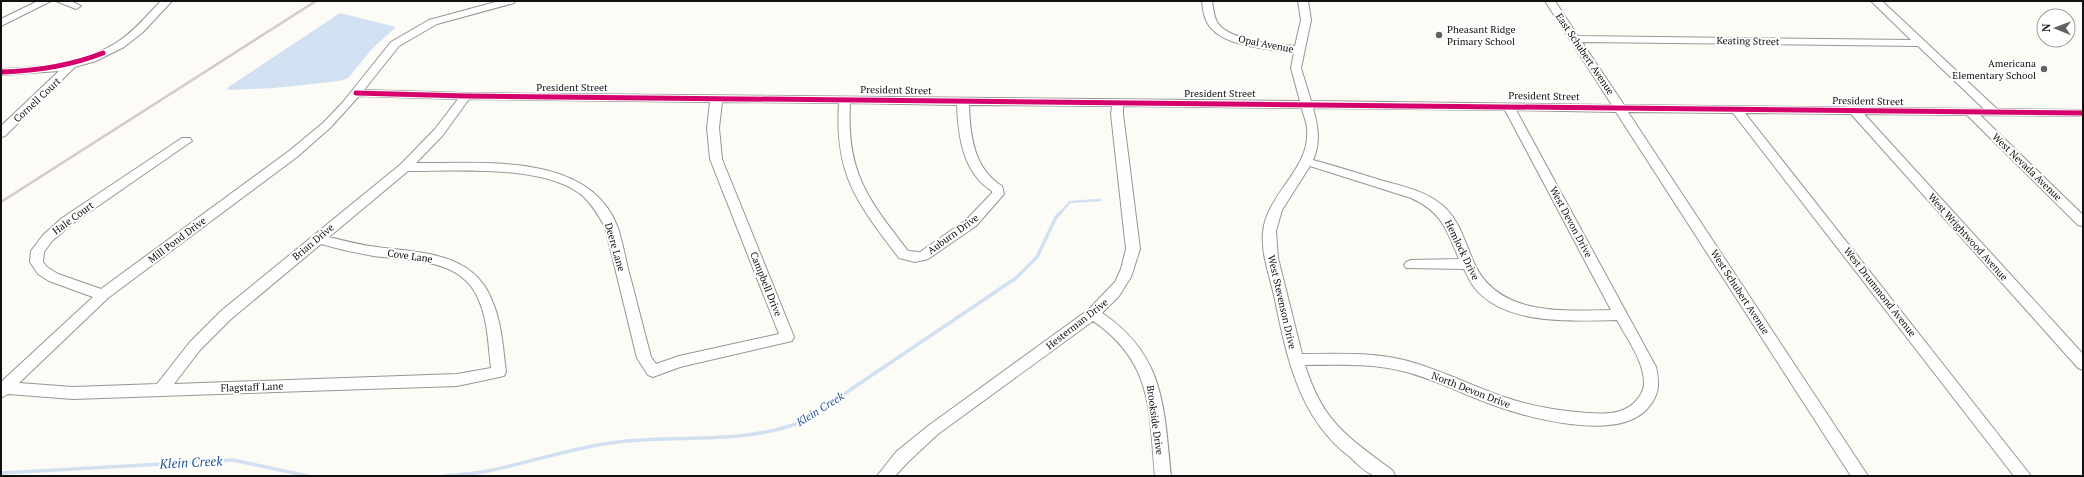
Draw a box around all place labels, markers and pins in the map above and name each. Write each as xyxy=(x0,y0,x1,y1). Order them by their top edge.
place label: Pheasant Ridge Primary School xyxy=(1447,23,1516,48)
marker: Pheasant Ridge Primary School xyxy=(1434,30,1444,40)
place label: Americana Elementary School xyxy=(1952,57,2036,82)
marker: Americana Elementary School xyxy=(2039,64,2049,74)

